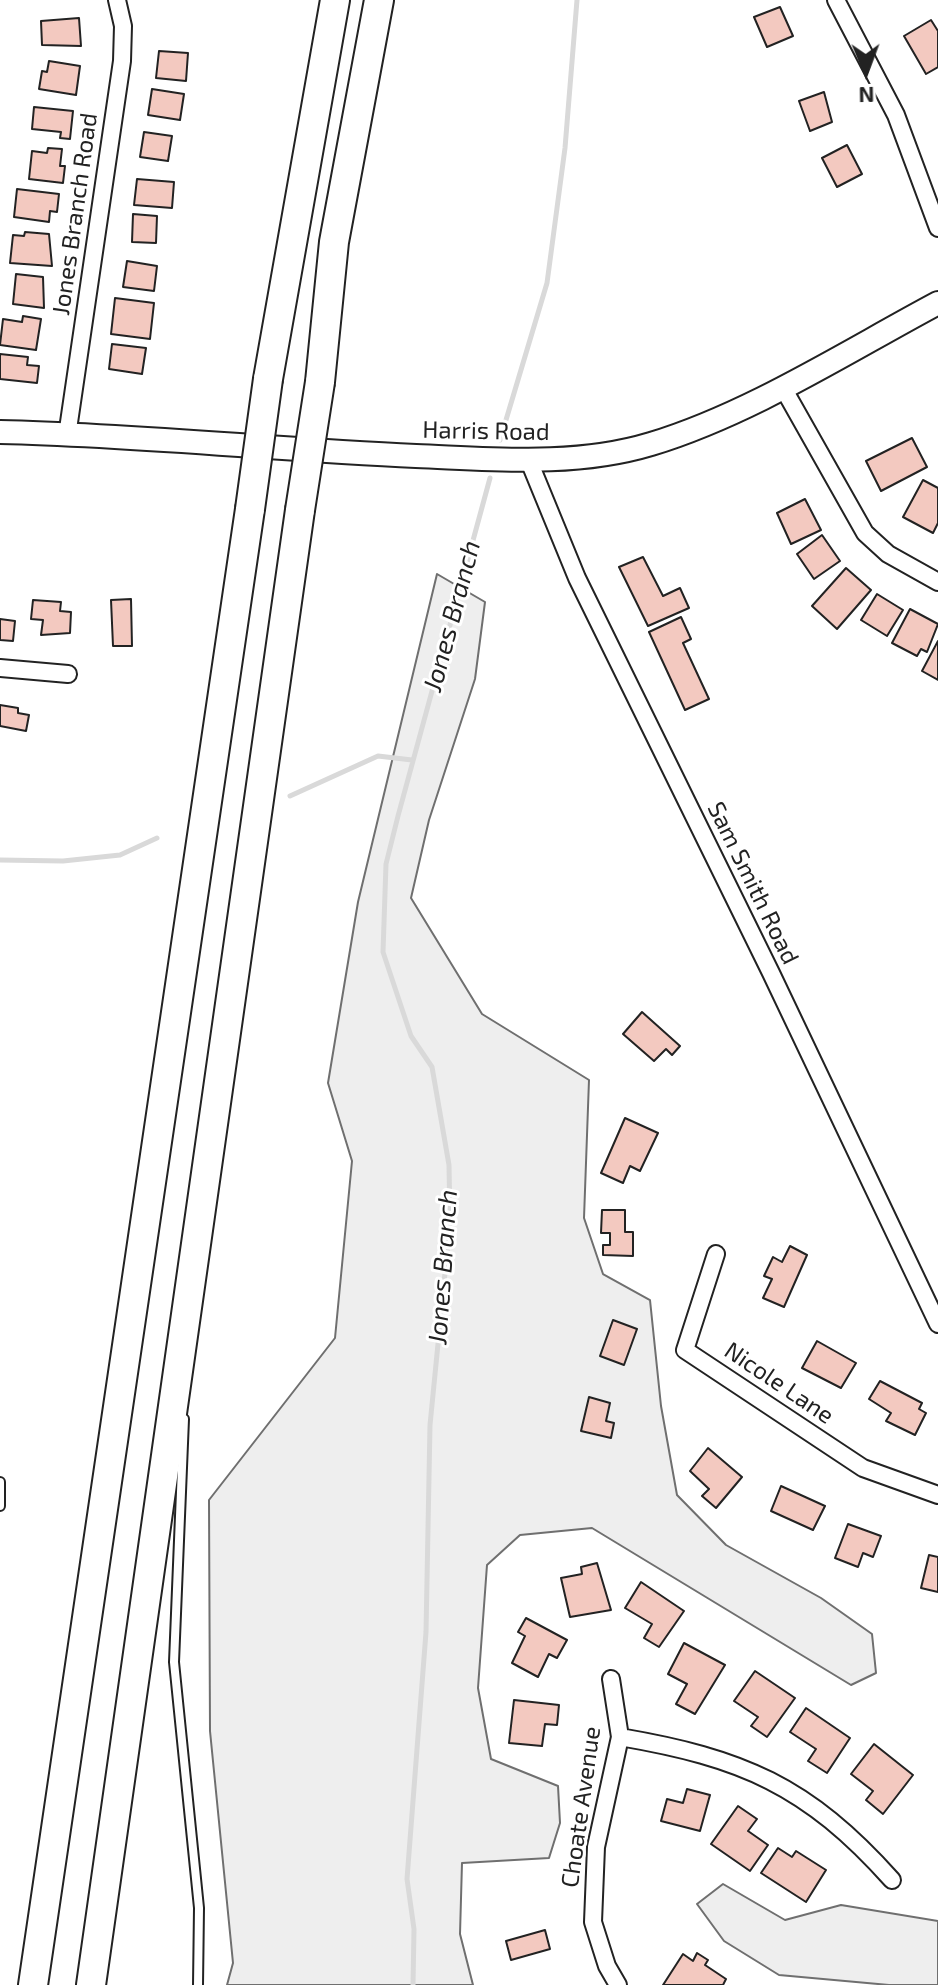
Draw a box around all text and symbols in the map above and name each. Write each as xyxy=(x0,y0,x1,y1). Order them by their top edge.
north arrow xyxy=(826,32,906,112)
text: N xyxy=(858,83,875,109)
street label: Jones Branch Road xyxy=(47,111,103,317)
street label: Harris Road xyxy=(422,415,550,447)
water label: Jones Branch xyxy=(417,537,487,695)
street label: Sam Smith Road xyxy=(701,797,805,969)
water label: Jones Branch xyxy=(422,1189,464,1345)
street label: Nicole Lane xyxy=(719,1336,839,1430)
street label: Choate Avenue xyxy=(555,1725,607,1889)

